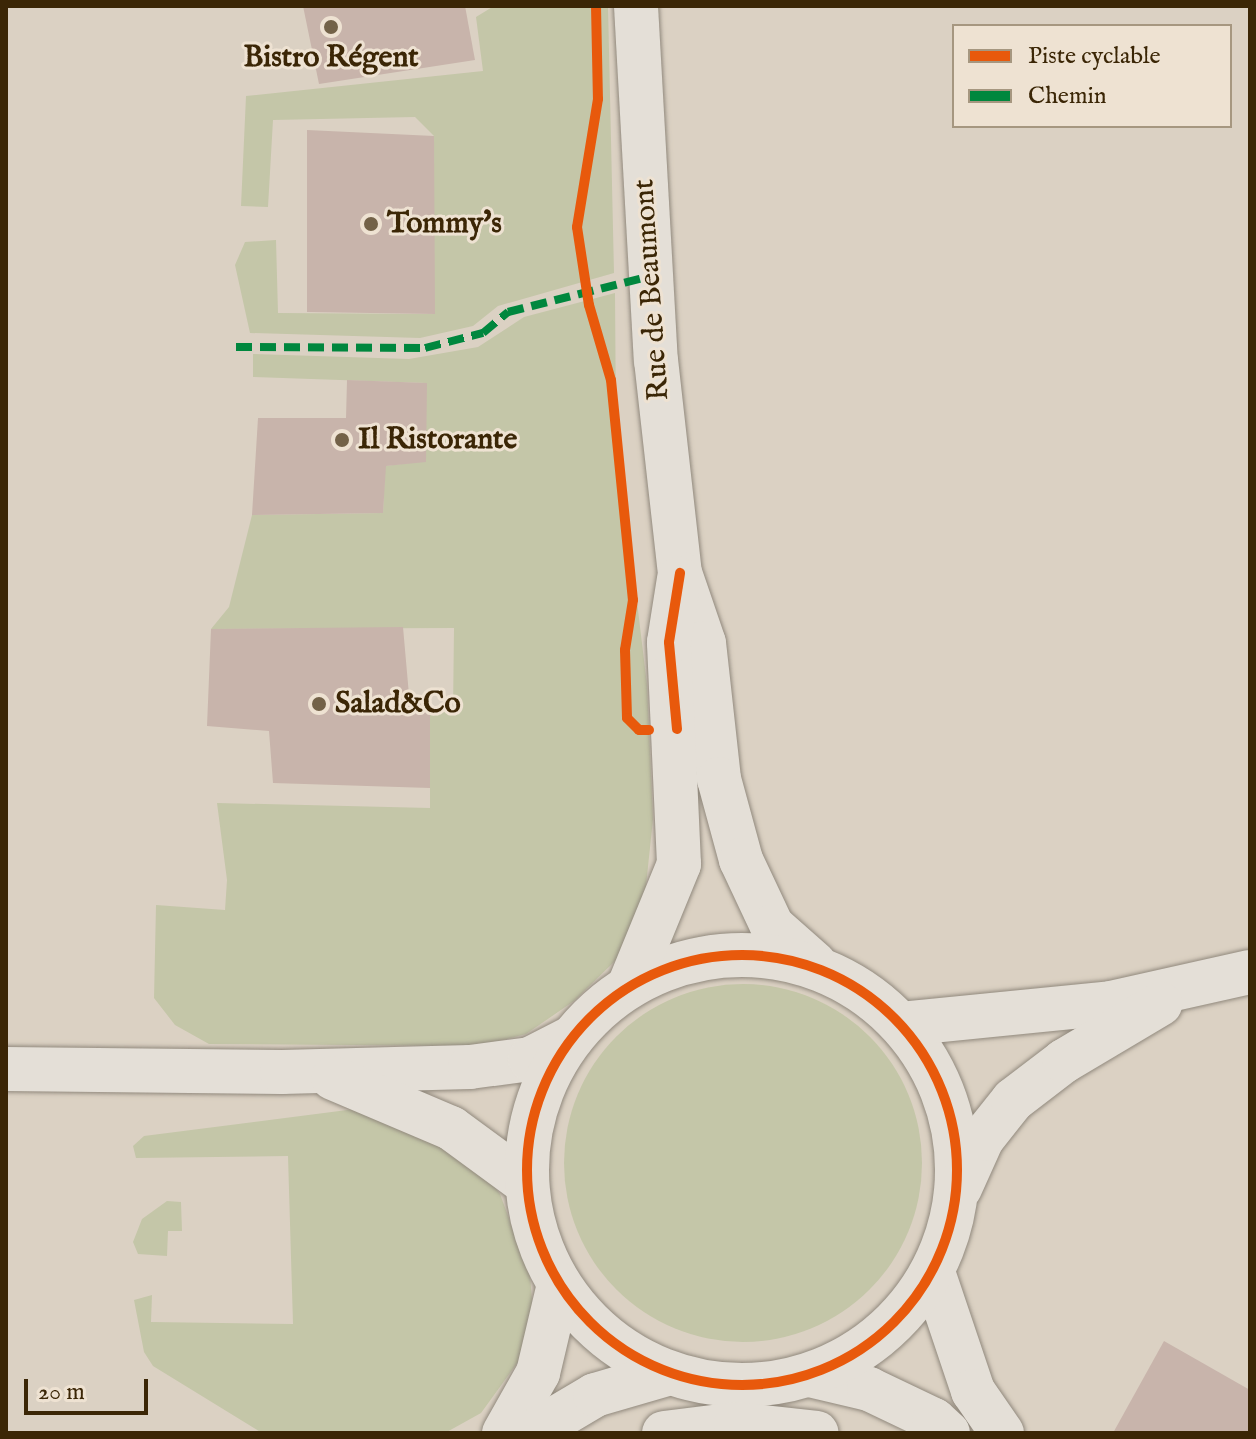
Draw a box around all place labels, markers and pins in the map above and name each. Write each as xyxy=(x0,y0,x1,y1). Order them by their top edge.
marker: Bistro Régent xyxy=(322,18,340,36)
place label: Bistro Régent xyxy=(243,40,419,76)
place label: Tommy's xyxy=(387,206,502,242)
marker: Tommy's xyxy=(362,215,380,233)
place label: Il Ristorante xyxy=(358,422,517,458)
marker: Il Ristorante xyxy=(333,431,351,449)
place label: Salad&Co xyxy=(335,686,461,722)
marker: Salad&Co xyxy=(310,695,328,713)

